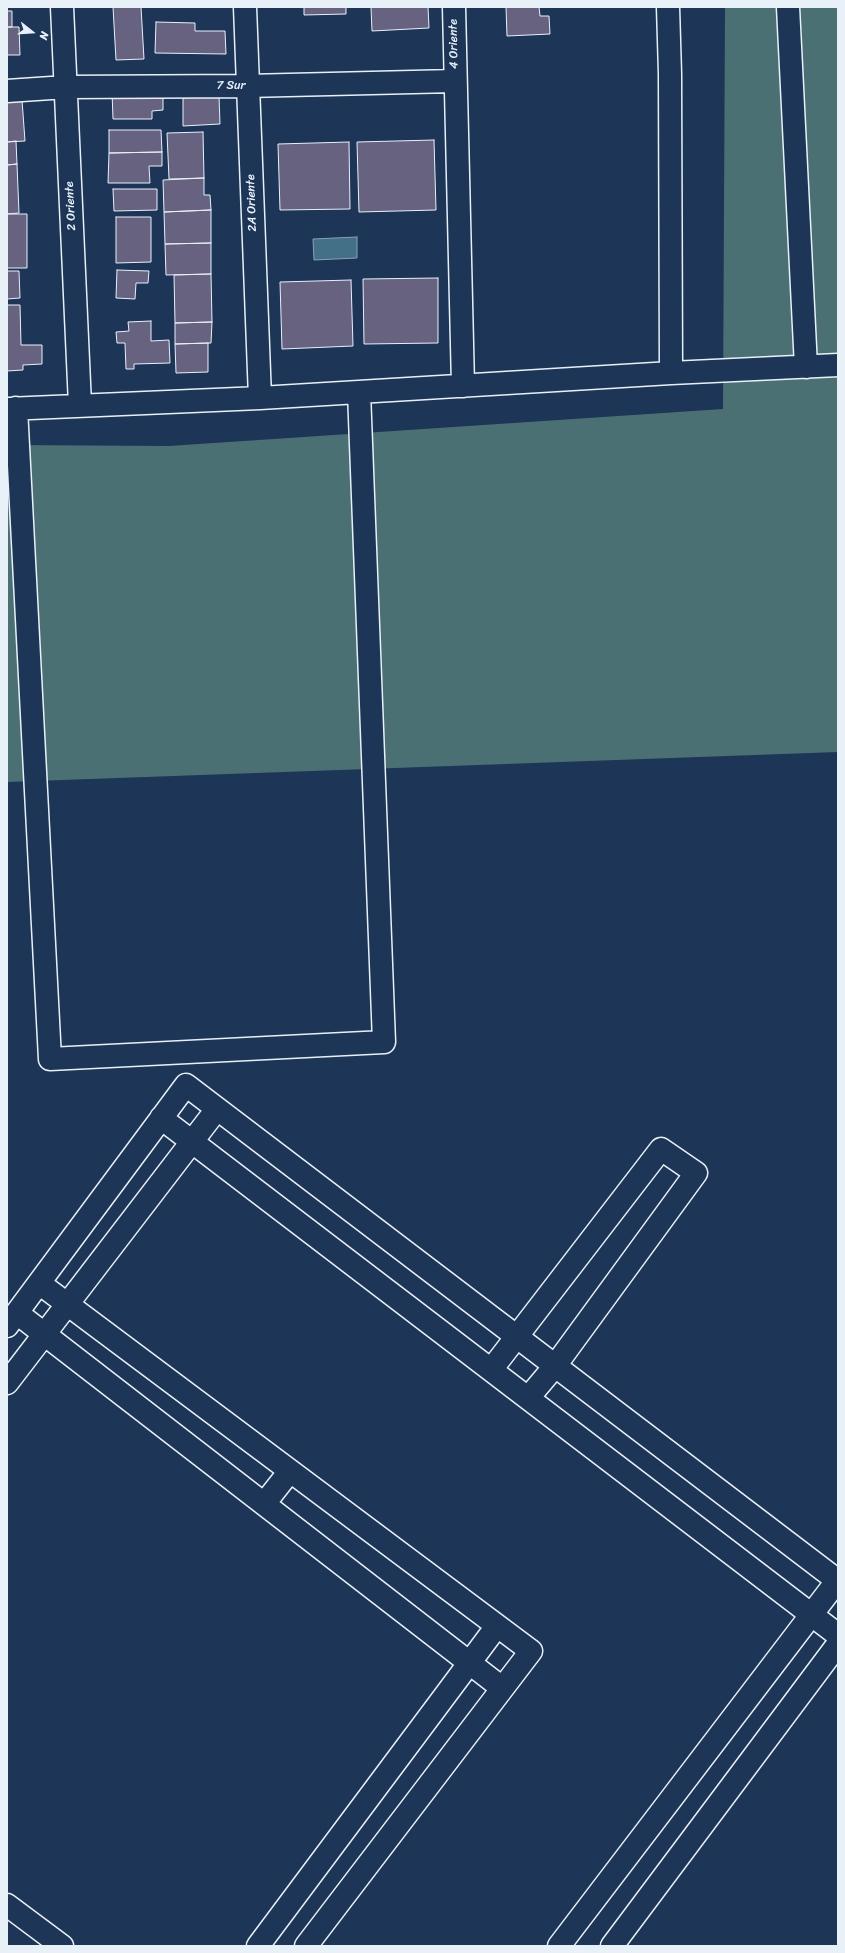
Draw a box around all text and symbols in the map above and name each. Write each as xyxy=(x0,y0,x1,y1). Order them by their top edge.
north arrow xyxy=(12,12,52,52)
street label: 4 Oriente xyxy=(446,19,462,69)
text: N xyxy=(34,29,54,42)
street label: 7 Sur xyxy=(217,79,245,93)
street label: 2A Oriente xyxy=(244,174,260,232)
street label: 2 Oriente xyxy=(63,181,79,231)

